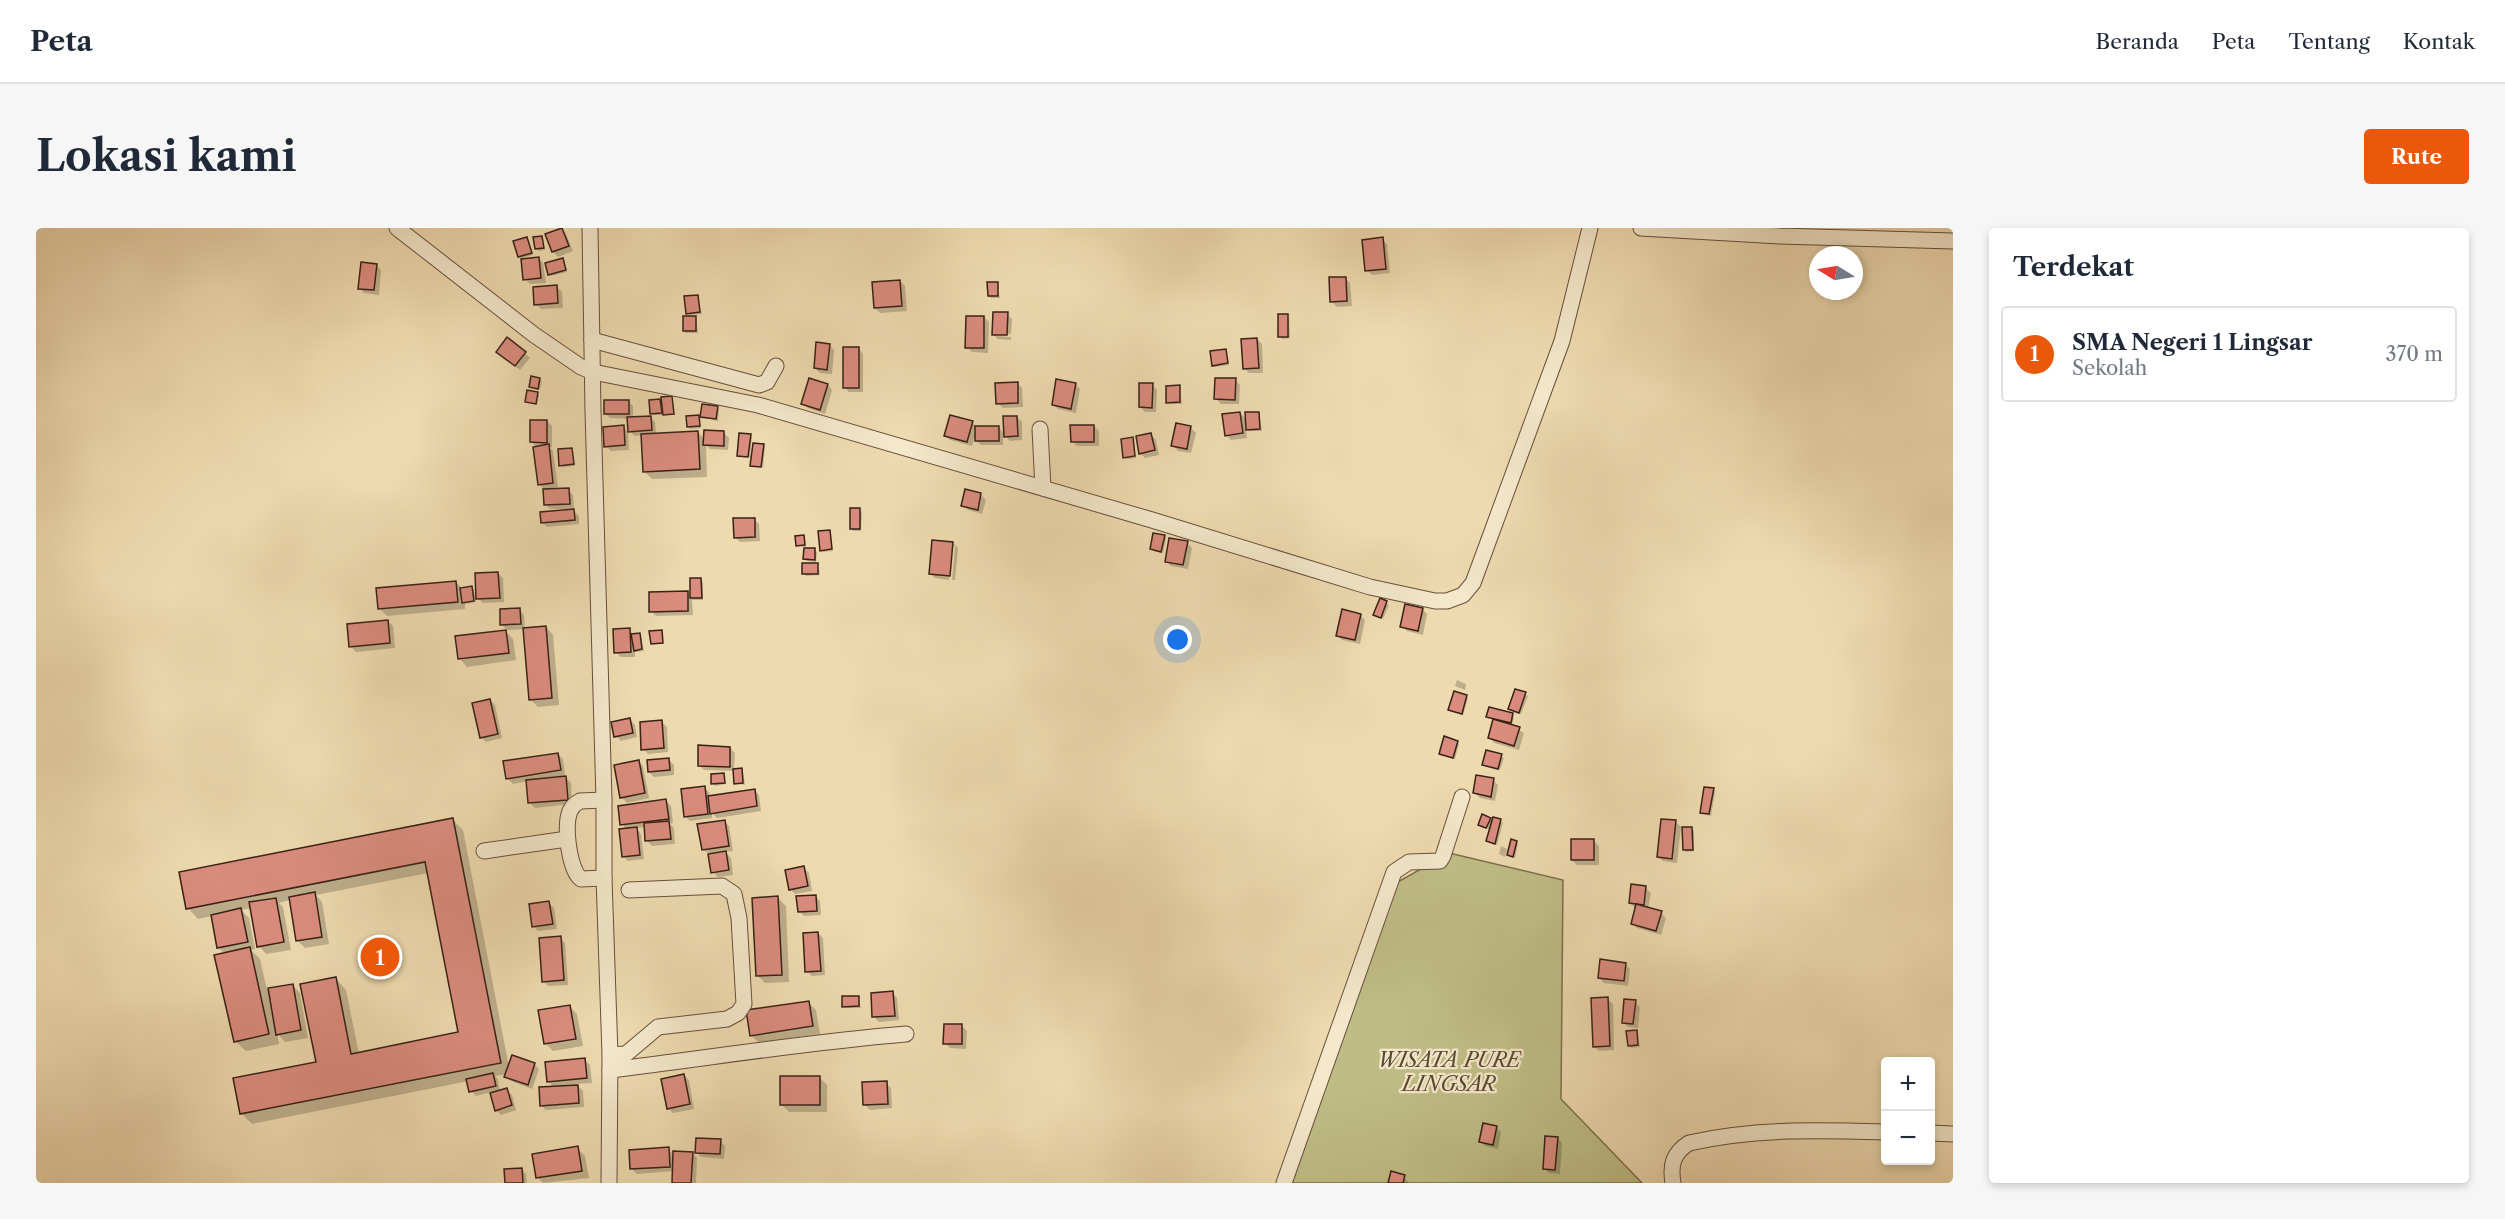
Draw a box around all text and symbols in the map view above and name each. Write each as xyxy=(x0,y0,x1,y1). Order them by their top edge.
text: Peta xyxy=(30,24,93,58)
text: Beranda xyxy=(2096,29,2179,54)
text: Peta xyxy=(2212,29,2255,54)
text: Tentang xyxy=(2288,29,2370,54)
text: Kontak xyxy=(2403,29,2475,54)
button: Rute xyxy=(2364,129,2469,184)
text: Lokasi kami xyxy=(36,130,297,182)
north arrow xyxy=(1809,246,1863,300)
text: Terdekat xyxy=(2013,251,2134,283)
text: SMA Negeri 1 Lingsar xyxy=(2072,329,2313,356)
text: 1 xyxy=(2030,342,2039,366)
text: 370 m xyxy=(2386,342,2443,366)
text: Sekolah xyxy=(2072,356,2147,380)
your location xyxy=(1163,625,1192,654)
pin: 1 xyxy=(360,934,400,980)
park label: WISATA PURE LINGSAR xyxy=(1377,1047,1522,1096)
map controls xyxy=(1881,1057,1935,1165)
button: + xyxy=(1881,1057,1935,1111)
button: − xyxy=(1881,1111,1935,1165)

